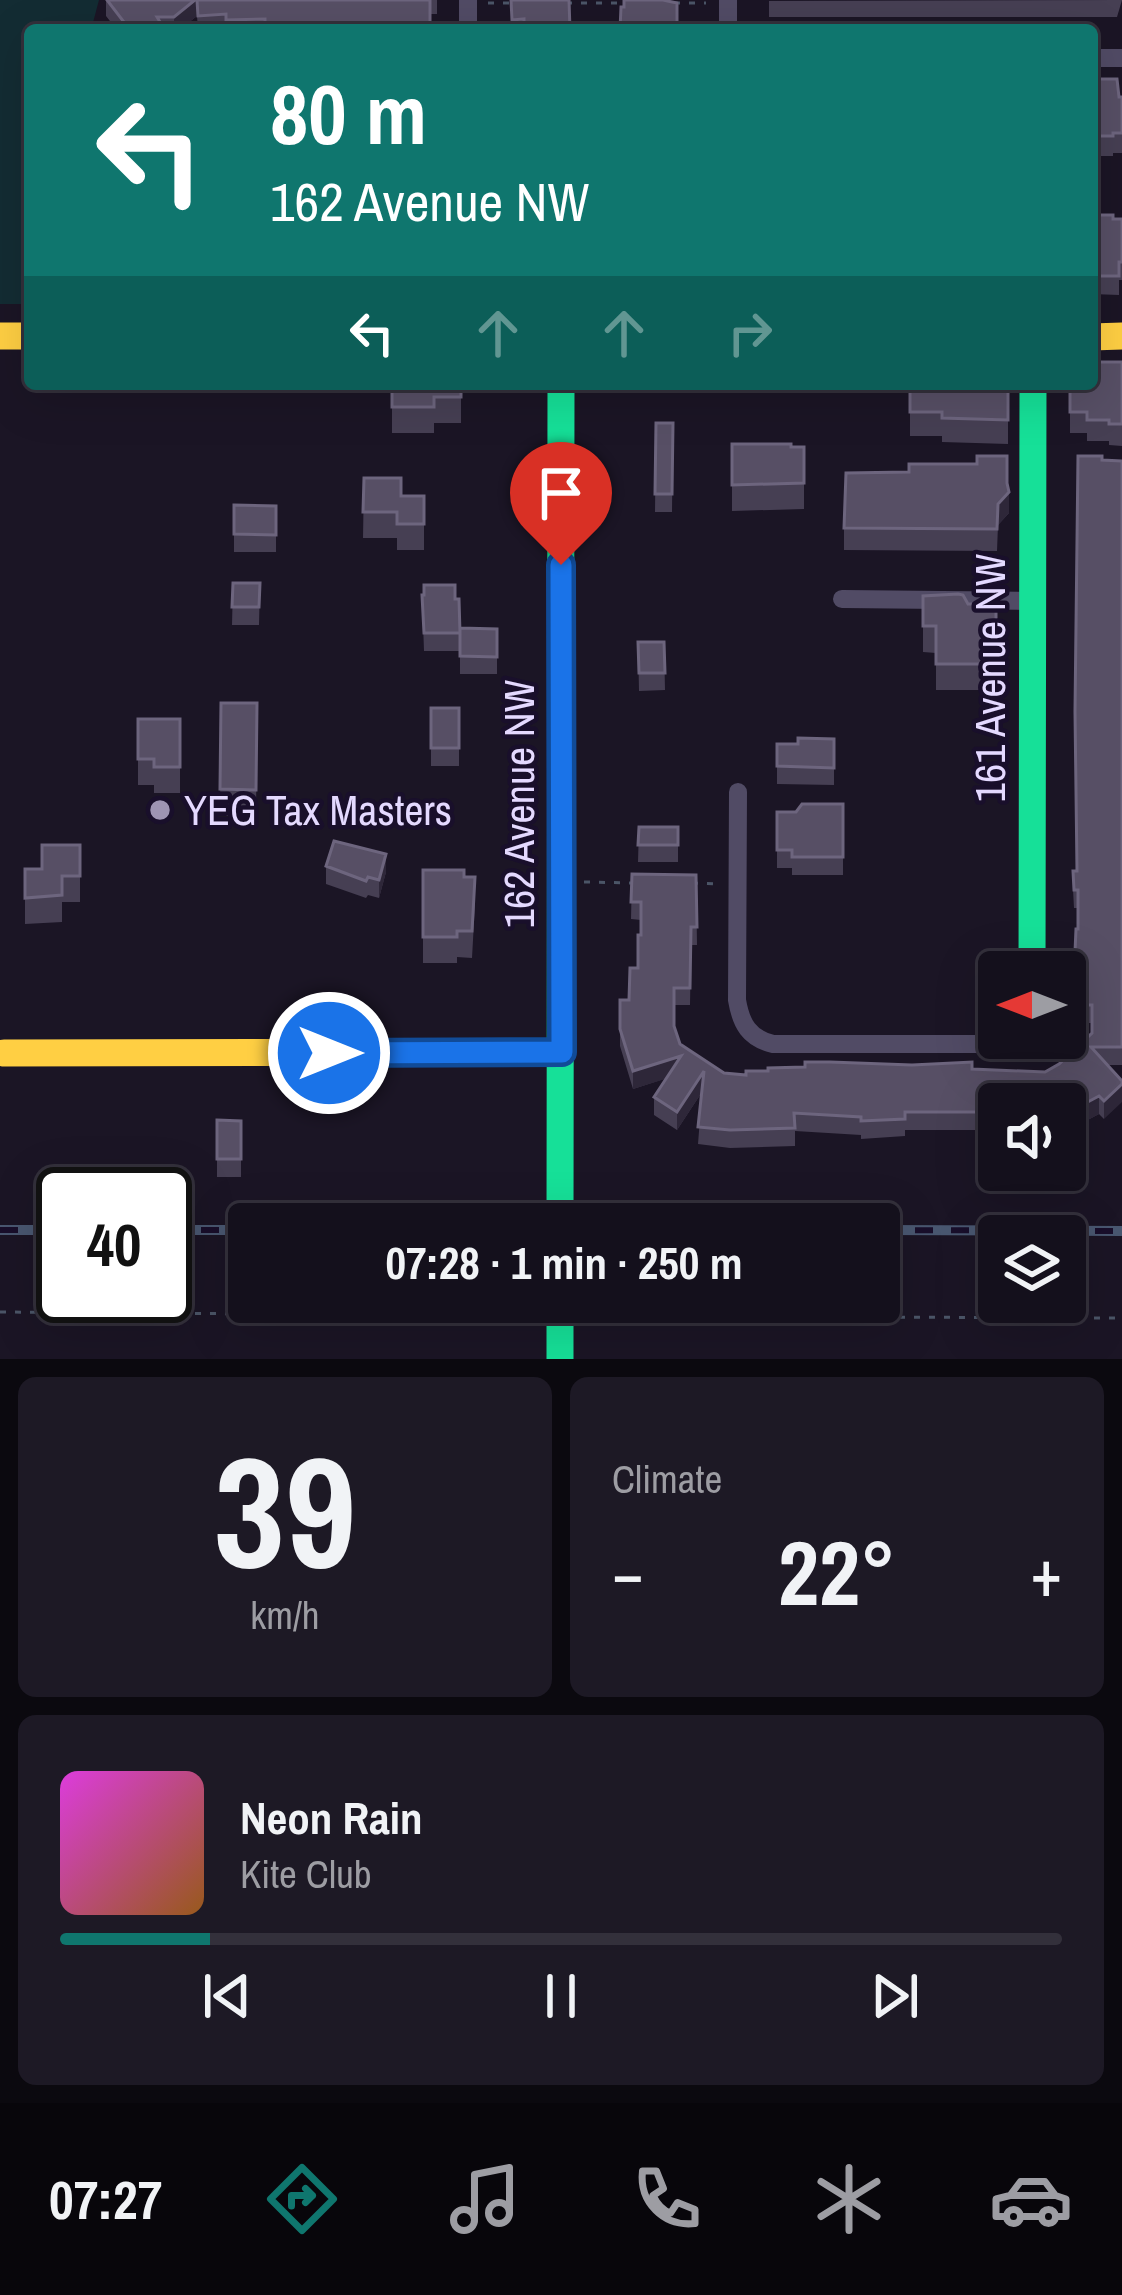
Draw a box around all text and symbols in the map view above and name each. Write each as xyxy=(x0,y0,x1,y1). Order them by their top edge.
text: 80 m xyxy=(270,57,427,170)
icon: left xyxy=(72,72,228,228)
text: 162 Avenue NW xyxy=(270,165,589,238)
icon: left xyxy=(339,300,405,366)
icon: ahead xyxy=(465,300,531,366)
icon: ahead xyxy=(591,300,657,366)
icon: right xyxy=(717,300,783,366)
pin xyxy=(510,442,612,565)
icon: arrive xyxy=(528,460,594,526)
street label: 161 Avenue NW xyxy=(962,553,1018,802)
street label: 162 Avenue NW xyxy=(491,679,547,928)
place label: YEG Tax Masters xyxy=(184,782,452,838)
marker: YEG Tax Masters xyxy=(147,797,173,823)
north arrow xyxy=(978,951,1086,1059)
map controls xyxy=(978,951,1086,1323)
position arrow xyxy=(266,990,392,1116)
button: sound xyxy=(978,1083,1086,1191)
speed limit sign: 40 xyxy=(36,1167,192,1323)
button: layers xyxy=(978,1215,1086,1323)
text: 07:28 · 1 min · 250 m xyxy=(386,1232,742,1293)
text: 39 xyxy=(214,1406,356,1616)
text: Climate xyxy=(612,1453,722,1505)
text: 22° xyxy=(778,1512,896,1633)
text: − xyxy=(612,1528,644,1617)
text: + xyxy=(1030,1528,1062,1617)
text: km/h xyxy=(250,1589,320,1641)
text: Neon Rain xyxy=(240,1787,422,1848)
text: Kite Club xyxy=(240,1848,372,1900)
icon: previous xyxy=(194,1963,260,2029)
icon: pause xyxy=(528,1963,594,2029)
icon: next xyxy=(862,1963,928,2029)
icon: directions xyxy=(260,2157,344,2241)
icon: music xyxy=(443,2157,527,2241)
icon: phone xyxy=(625,2157,709,2241)
icon: climate xyxy=(807,2157,891,2241)
icon: car xyxy=(989,2157,1073,2241)
text: 07:27 xyxy=(49,2163,162,2236)

